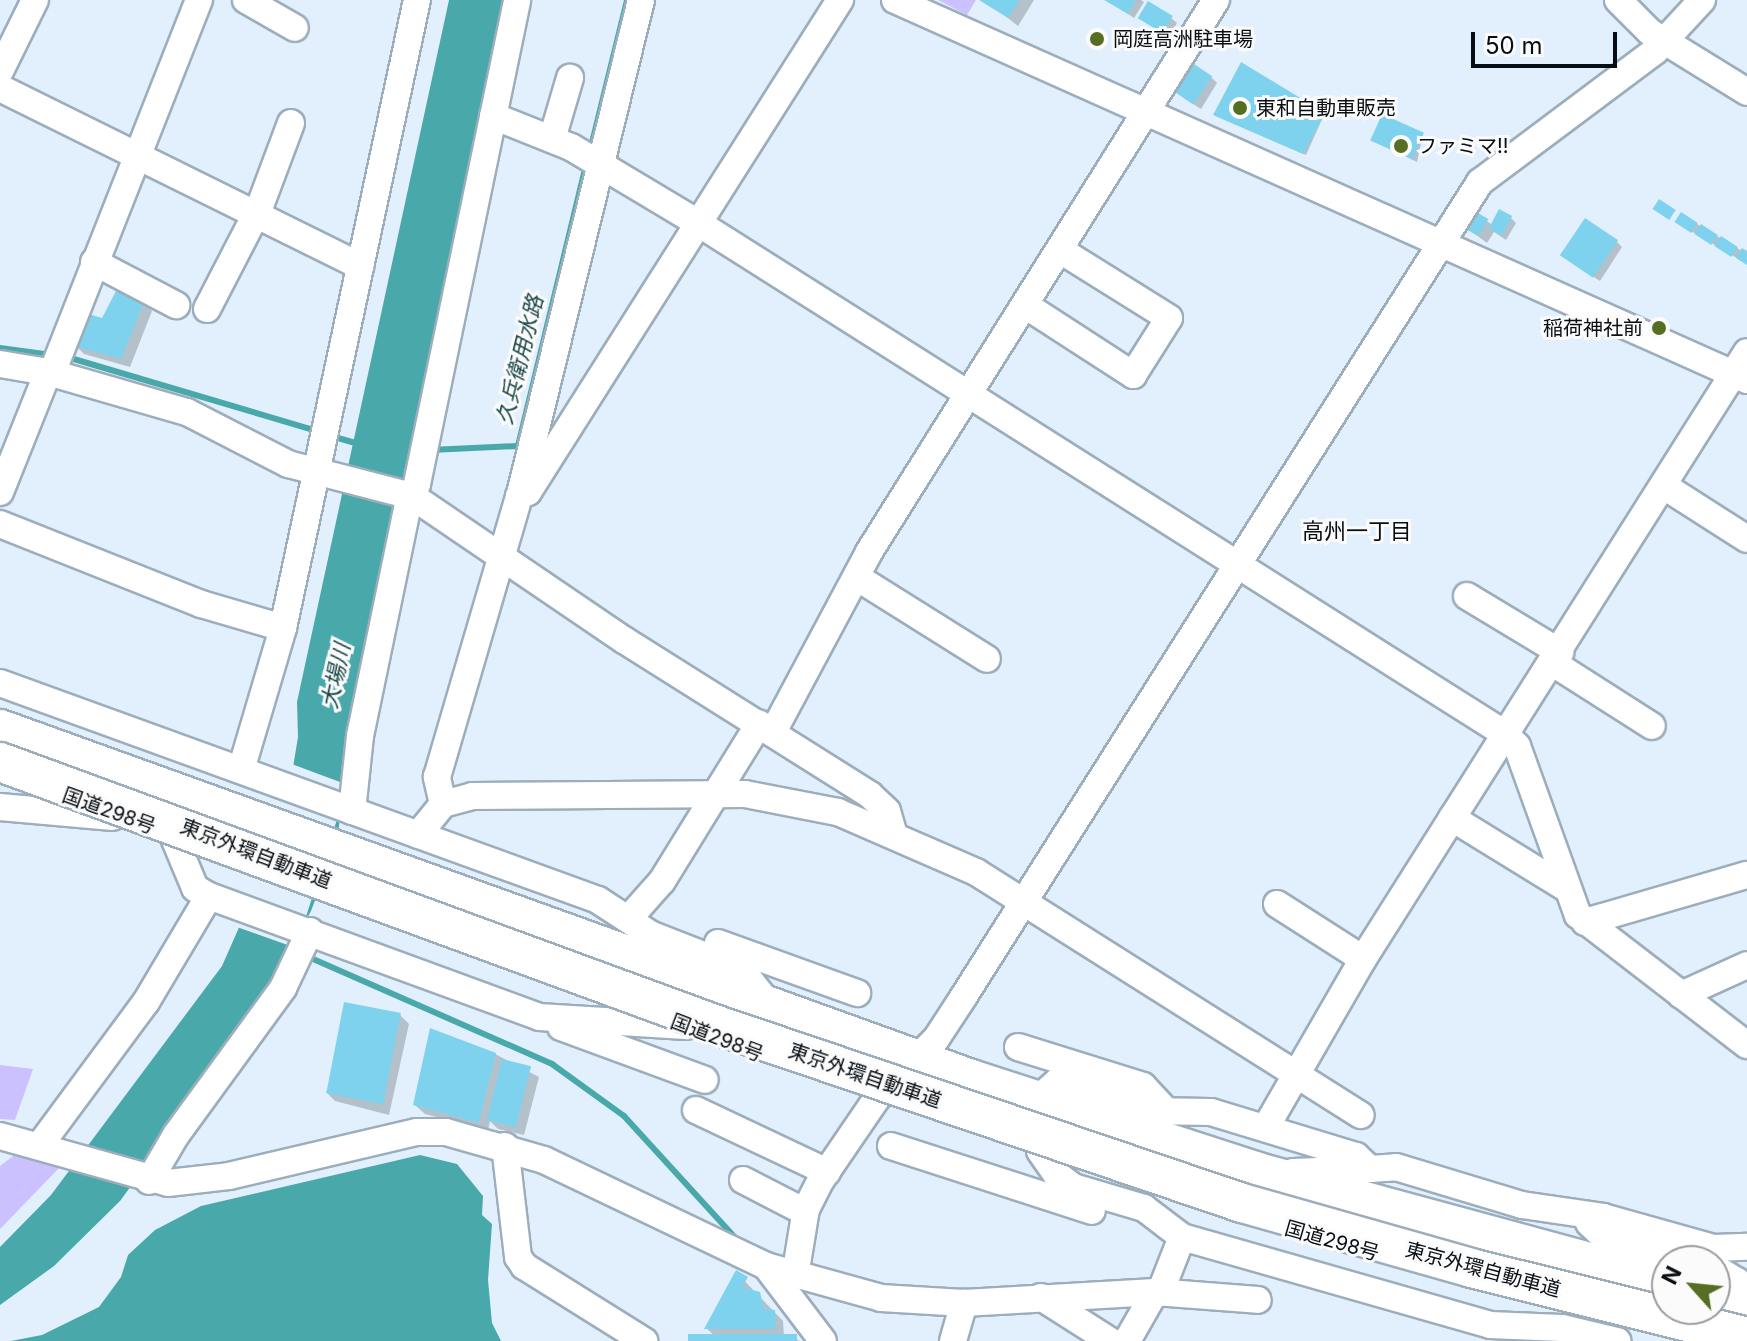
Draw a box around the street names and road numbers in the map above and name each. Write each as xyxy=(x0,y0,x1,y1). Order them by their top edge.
street label: 国道298号 xyxy=(59,783,159,839)
street label: 東京外環自動車道 xyxy=(177,814,335,894)
street label: 国道298号 xyxy=(667,1009,767,1067)
street label: 東京外環自動車道 xyxy=(785,1039,945,1113)
street label: 国道298号 xyxy=(1282,1216,1382,1266)
street label: 東京外環自動車道 xyxy=(1403,1238,1563,1302)

